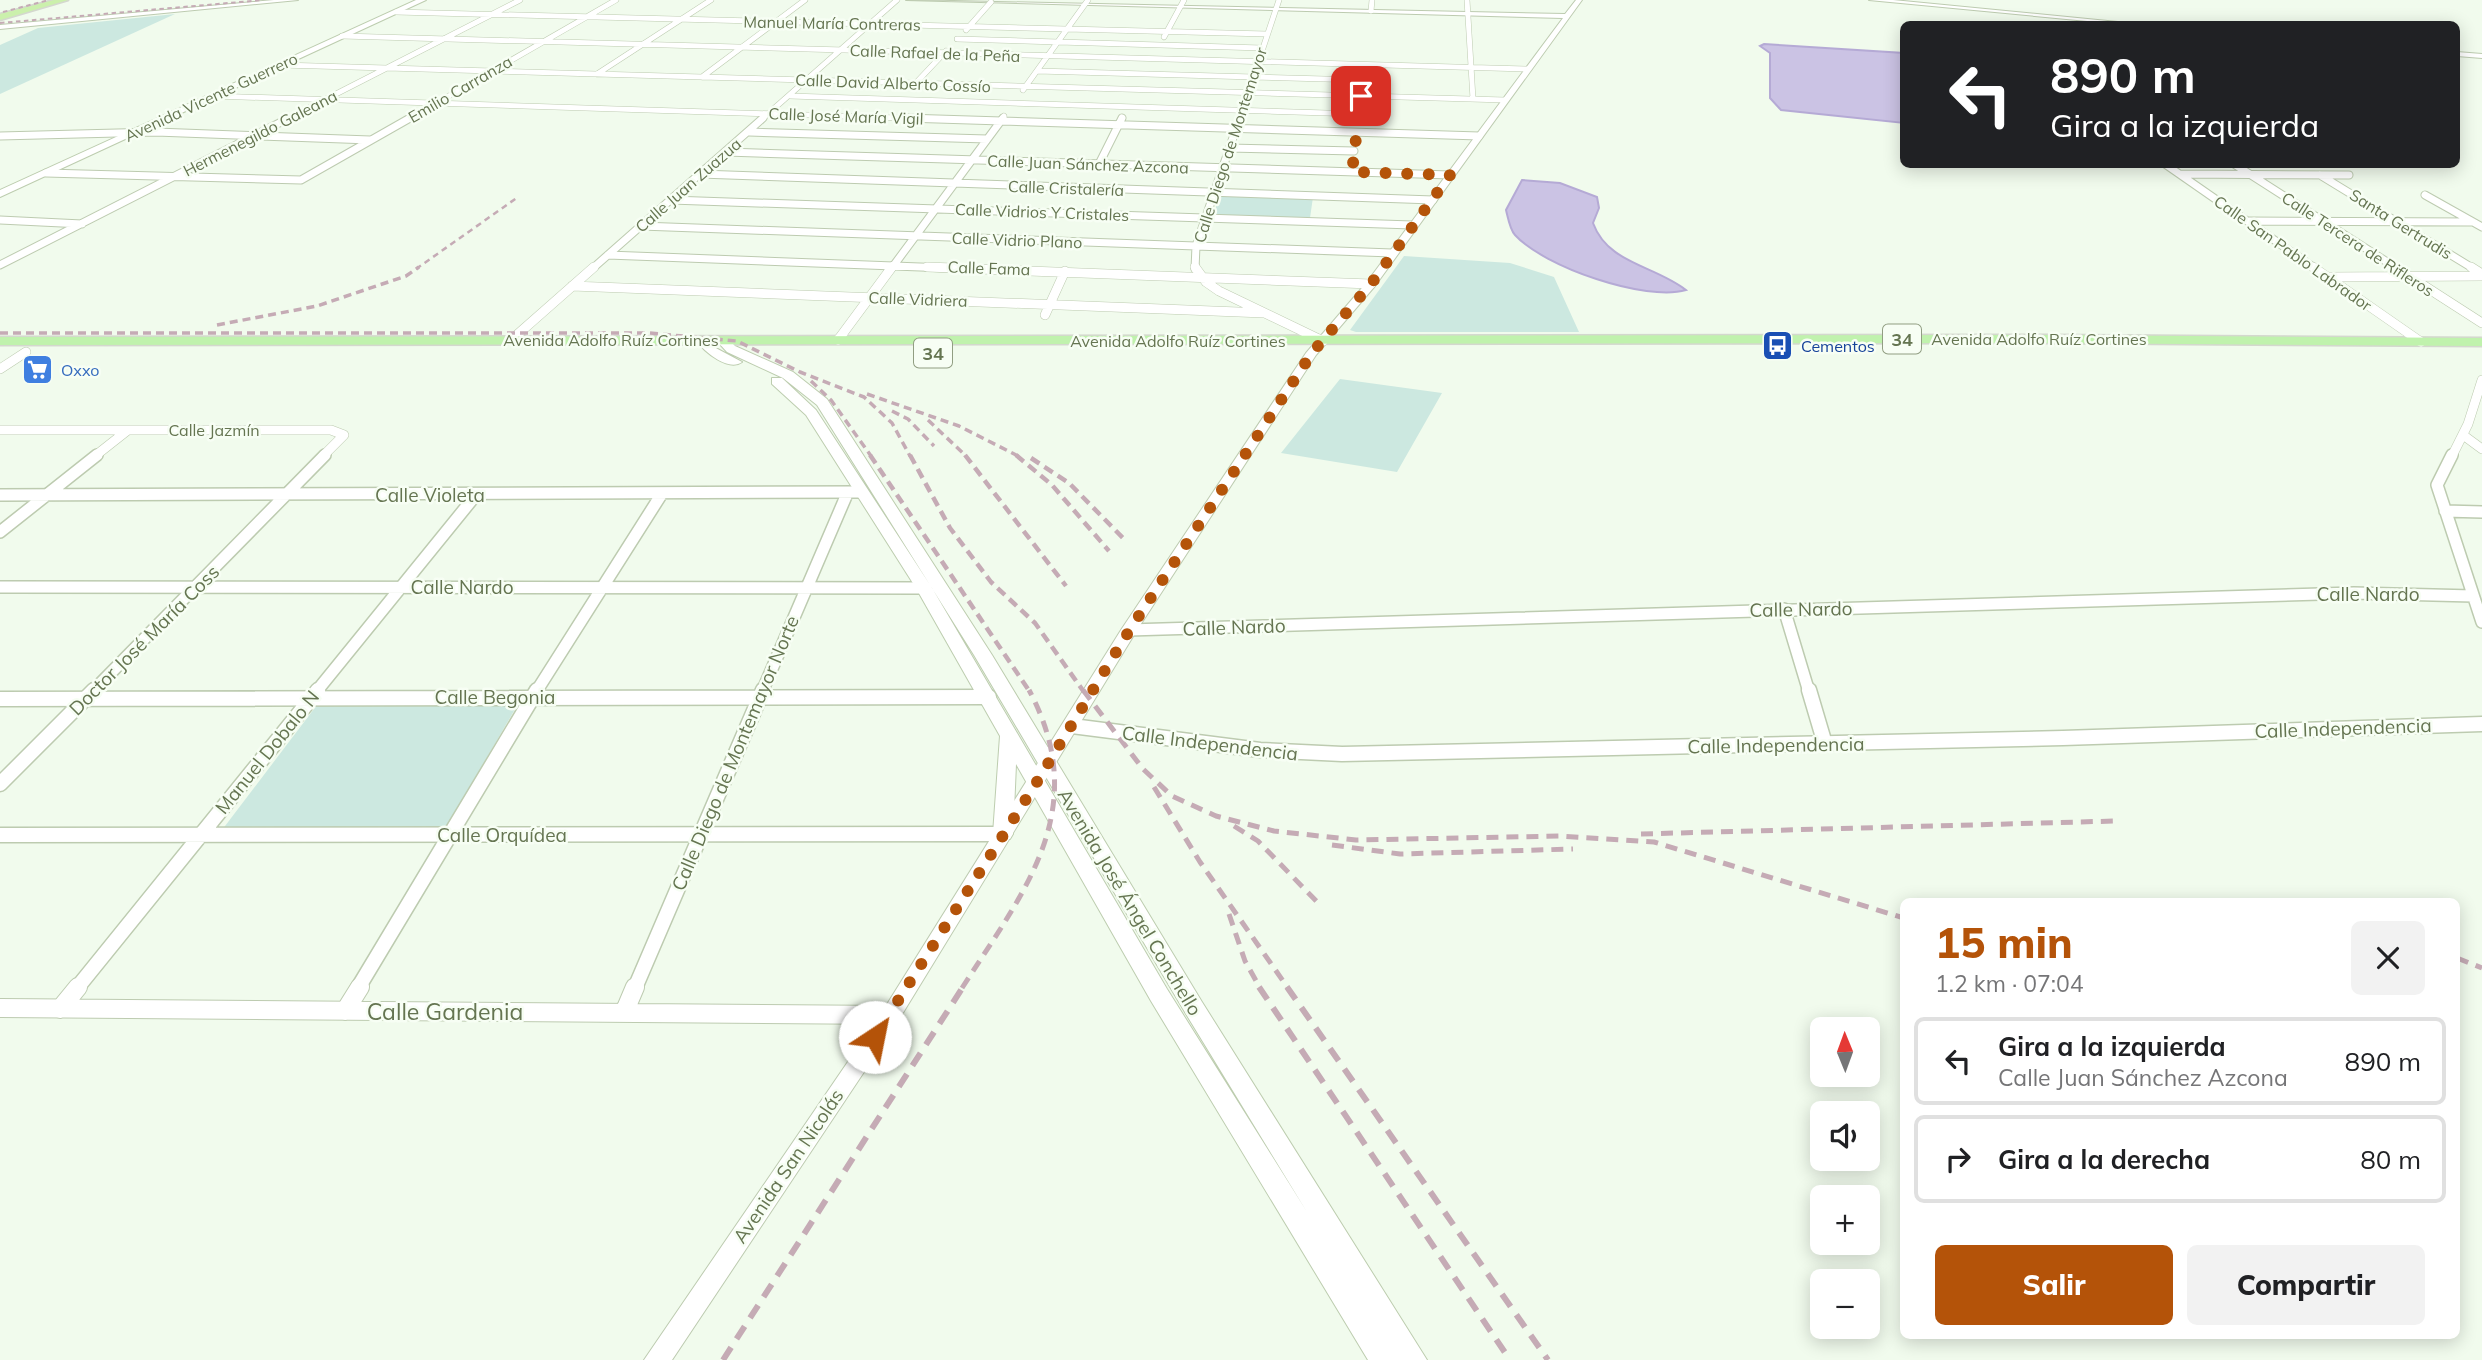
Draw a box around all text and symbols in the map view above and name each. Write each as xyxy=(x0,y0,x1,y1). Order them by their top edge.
street label: Manuel María Contreras xyxy=(743,11,921,35)
street label: Calle Rafael de la Peña xyxy=(849,40,1021,66)
text: 890 m xyxy=(2050,44,2196,105)
street label: Calle Diego de Montemayor xyxy=(1189,45,1271,245)
street label: Avenida Vicente Guerrero xyxy=(121,48,301,146)
icon: left xyxy=(1935,49,2026,140)
street label: Emilio Carranza xyxy=(404,51,516,127)
pin xyxy=(1331,66,1391,126)
street label: Calle David Alberto Cossío xyxy=(795,70,991,96)
icon: arrive xyxy=(1342,77,1380,115)
street label: Hermenegildo Galeana xyxy=(180,85,340,181)
street label: Calle José María Vigil xyxy=(768,103,924,129)
text: Gira a la izquierda xyxy=(2050,105,2319,145)
street label: Calle Juan Zuazua xyxy=(631,134,745,236)
street label: Calle Juan Sánchez Azcona xyxy=(987,150,1189,178)
street label: Calle Cristalería xyxy=(1008,176,1124,200)
street label: Santa Gertrudis xyxy=(2346,185,2456,263)
street label: Calle Tercera de Rifleros xyxy=(2278,187,2438,301)
street label: Calle San Pablo Labrador xyxy=(2210,191,2376,315)
street label: Calle Vidrios Y Cristales xyxy=(955,199,1129,225)
street label: Calle Vidrio Plano xyxy=(951,228,1083,252)
street label: Calle Fama xyxy=(947,257,1031,279)
street label: Calle Vidriera xyxy=(868,287,968,311)
road number: 34 xyxy=(1883,324,1921,354)
bus stop icon: Cementos xyxy=(1761,329,1795,363)
street label: Avenida Adolfo Ruíz Cortines xyxy=(1931,329,2147,349)
street label: Avenida Adolfo Ruíz Cortines xyxy=(503,330,719,350)
street label: Avenida Adolfo Ruíz Cortines xyxy=(1070,331,1286,351)
place label: Cementos xyxy=(1801,336,1875,356)
road number: 34 xyxy=(914,338,952,368)
supermarket icon: Oxxo xyxy=(21,353,55,387)
place label: Oxxo xyxy=(61,360,99,380)
street label: Calle Jazmín xyxy=(168,420,260,440)
street label: Calle Violeta xyxy=(375,483,485,507)
street label: Doctor José María Coss xyxy=(64,560,224,720)
street label: Calle Nardo xyxy=(410,575,514,599)
street label: Calle Nardo xyxy=(2316,582,2420,606)
street label: Calle Nardo xyxy=(1749,596,1853,622)
street label: Calle Diego de Montemayor Norte xyxy=(666,612,804,894)
street label: Calle Nardo xyxy=(1182,613,1286,641)
street label: Manuel Dobalo N xyxy=(210,685,324,819)
street label: Calle Begonia xyxy=(434,685,556,709)
street label: Calle Independencia xyxy=(2254,713,2432,743)
street label: Calle Independencia xyxy=(1121,720,1299,766)
street label: Calle Independencia xyxy=(1687,731,1865,759)
street label: Avenida José Ángel Conchello xyxy=(1053,784,1207,1020)
street label: Calle Orquídea xyxy=(437,823,567,847)
text: 15 min xyxy=(1935,916,2073,969)
button: close xyxy=(2351,921,2425,995)
text: 1.2 km · 07:04 xyxy=(1935,969,2084,998)
street label: Calle Gardenia xyxy=(367,997,523,1026)
position arrow xyxy=(838,1000,912,1074)
north arrow xyxy=(1810,1017,1880,1087)
map controls xyxy=(1810,1017,1880,1339)
text: Gira a la izquierda xyxy=(1998,1030,2226,1063)
icon: left xyxy=(1939,1042,1977,1080)
text: 890 m xyxy=(2345,1045,2421,1078)
text: Calle Juan Sánchez Azcona xyxy=(1998,1063,2288,1092)
street label: Avenida San Nicolás xyxy=(728,1084,848,1248)
button: sound xyxy=(1810,1101,1880,1171)
icon: right xyxy=(1939,1140,1977,1178)
text: Gira a la derecha xyxy=(1998,1143,2210,1176)
text: 80 m xyxy=(2360,1143,2421,1176)
button: + xyxy=(1810,1185,1880,1255)
button: Salir xyxy=(1935,1245,2173,1325)
button: Compartir xyxy=(2187,1245,2425,1325)
button: − xyxy=(1810,1269,1880,1339)

